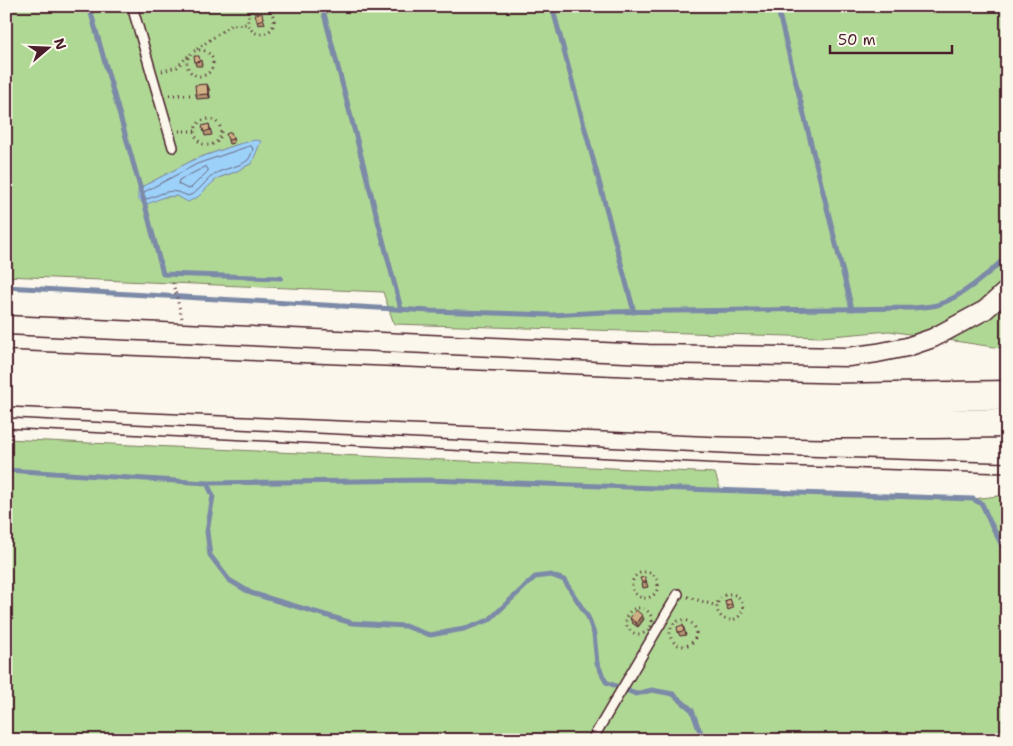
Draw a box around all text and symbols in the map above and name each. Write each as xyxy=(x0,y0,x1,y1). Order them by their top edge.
north arrow xyxy=(22,22,72,72)
scale bar xyxy=(830,22,953,54)
text: 50 m xyxy=(838,30,876,50)
text: N xyxy=(50,36,71,52)

